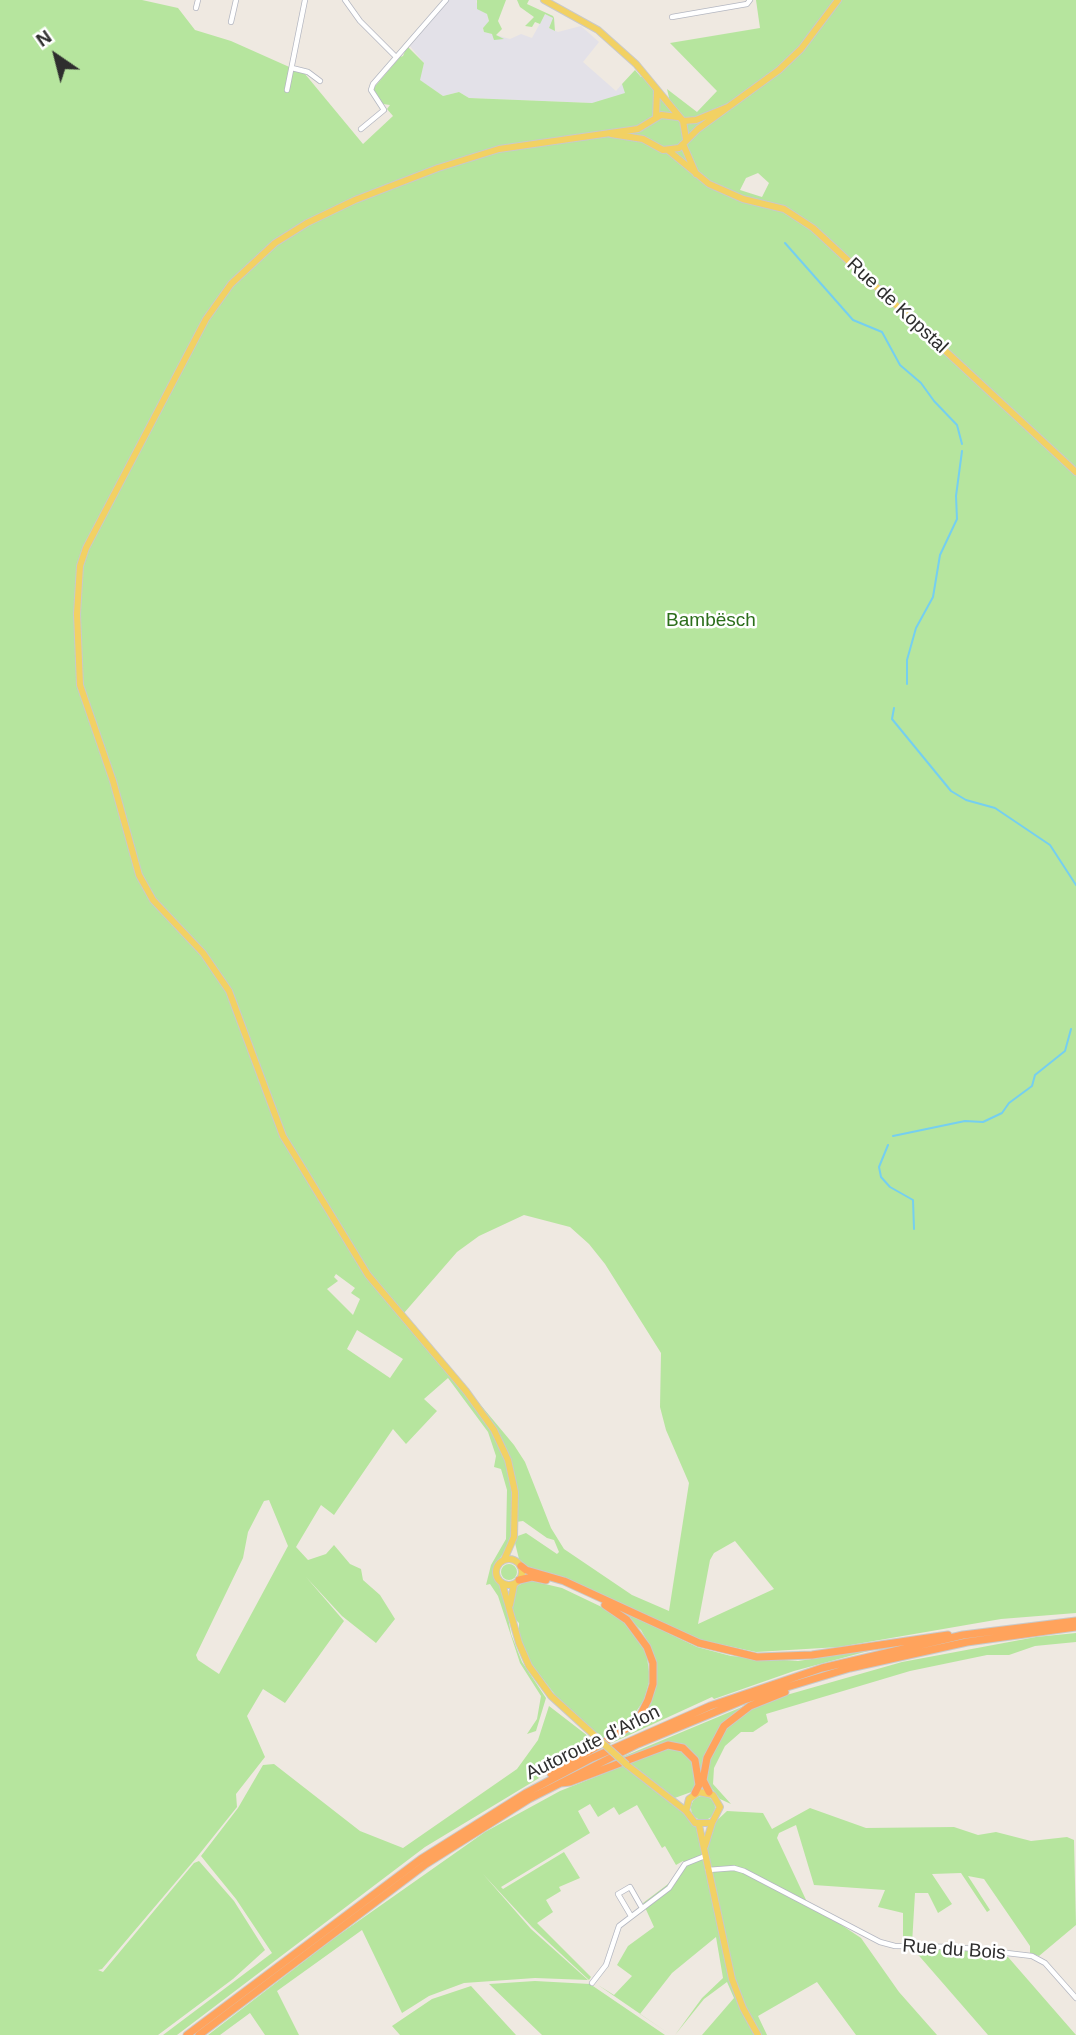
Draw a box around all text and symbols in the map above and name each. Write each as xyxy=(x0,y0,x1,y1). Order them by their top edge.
north arrow xyxy=(21,21,91,91)
text: N xyxy=(32,26,55,51)
street label: Rue de Kopstal xyxy=(842,253,952,359)
park label: Bambësch xyxy=(666,610,756,632)
street label: Autoroute d'Arlon xyxy=(522,1701,664,1785)
street label: Rue du Bois xyxy=(902,1935,1006,1965)

